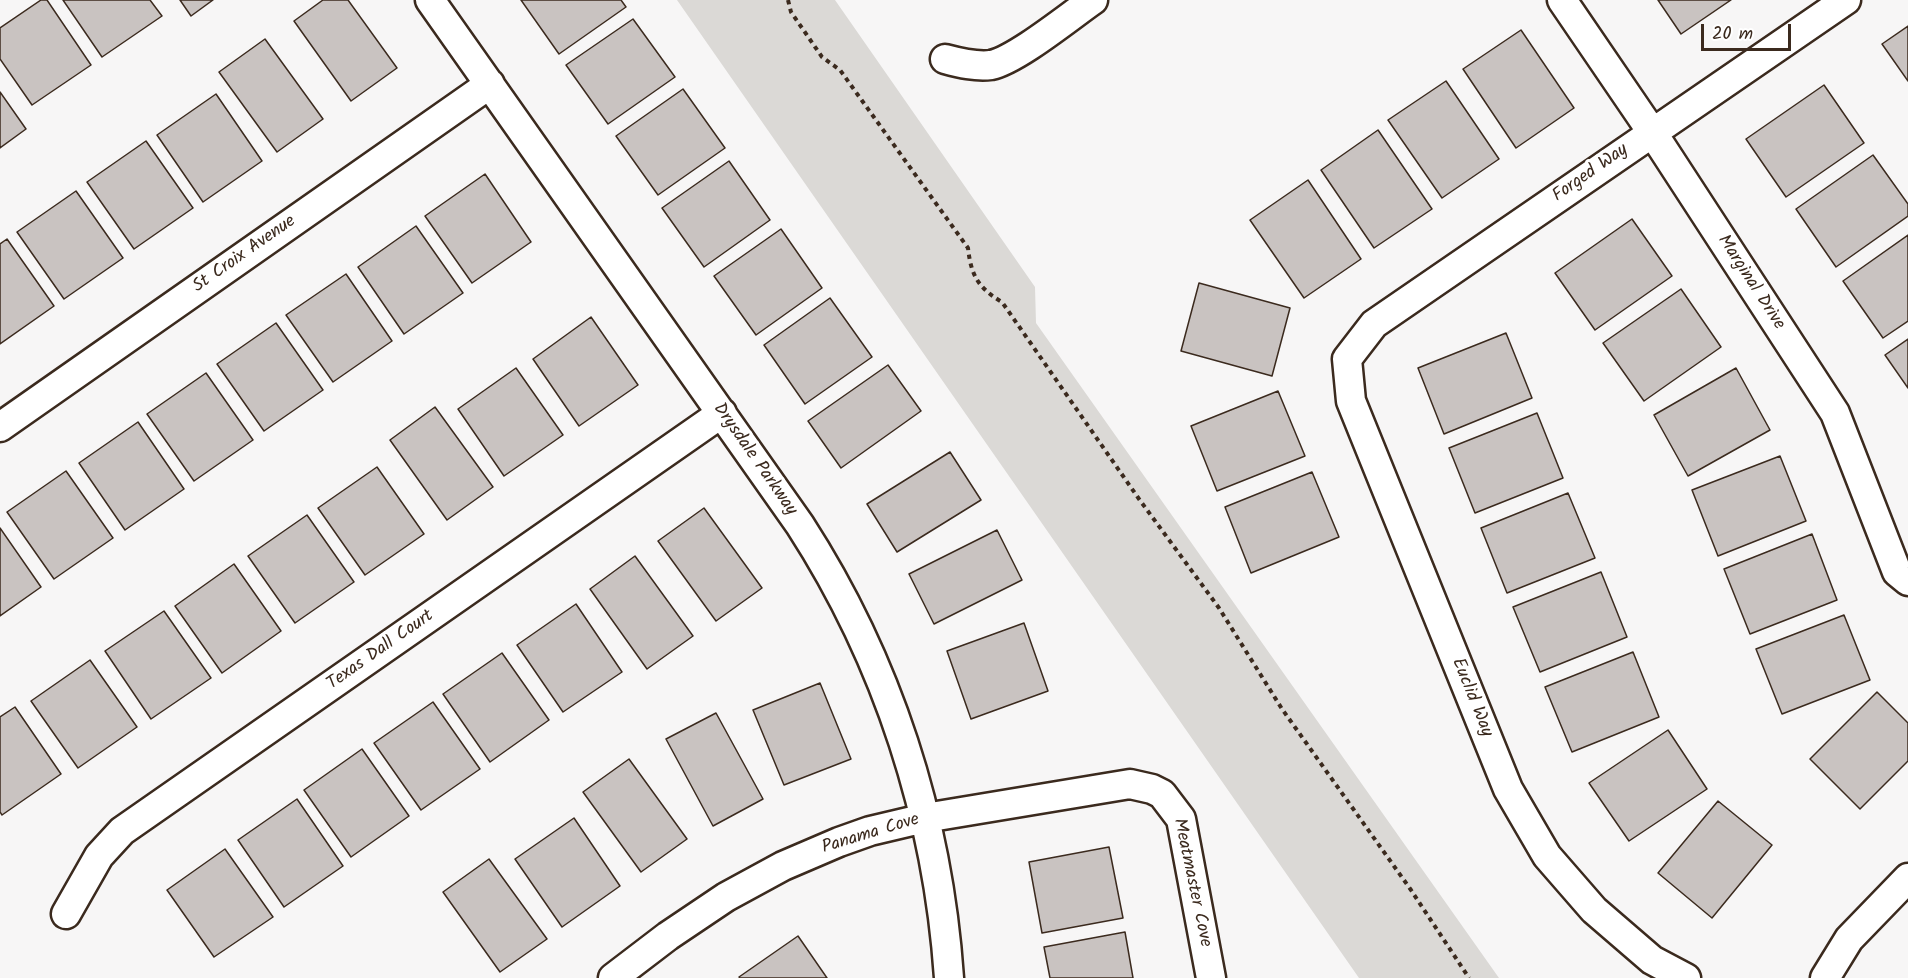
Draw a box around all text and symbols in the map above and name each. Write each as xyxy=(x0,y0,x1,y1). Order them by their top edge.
scale bar xyxy=(1704,12,1794,50)
text: 20 m xyxy=(1712,20,1753,49)
street label: Forged Way xyxy=(1549,140,1633,208)
street label: St Croix Avenue xyxy=(189,212,301,298)
street label: Marginal Drive xyxy=(1711,232,1789,334)
street label: Drysdale Parkway xyxy=(707,400,801,520)
street label: Texas Dall Court xyxy=(323,606,439,696)
street label: Euclid Way xyxy=(1445,655,1497,741)
street label: Panama Cove xyxy=(820,810,922,860)
street label: Meatmaster Cove xyxy=(1167,817,1215,949)

